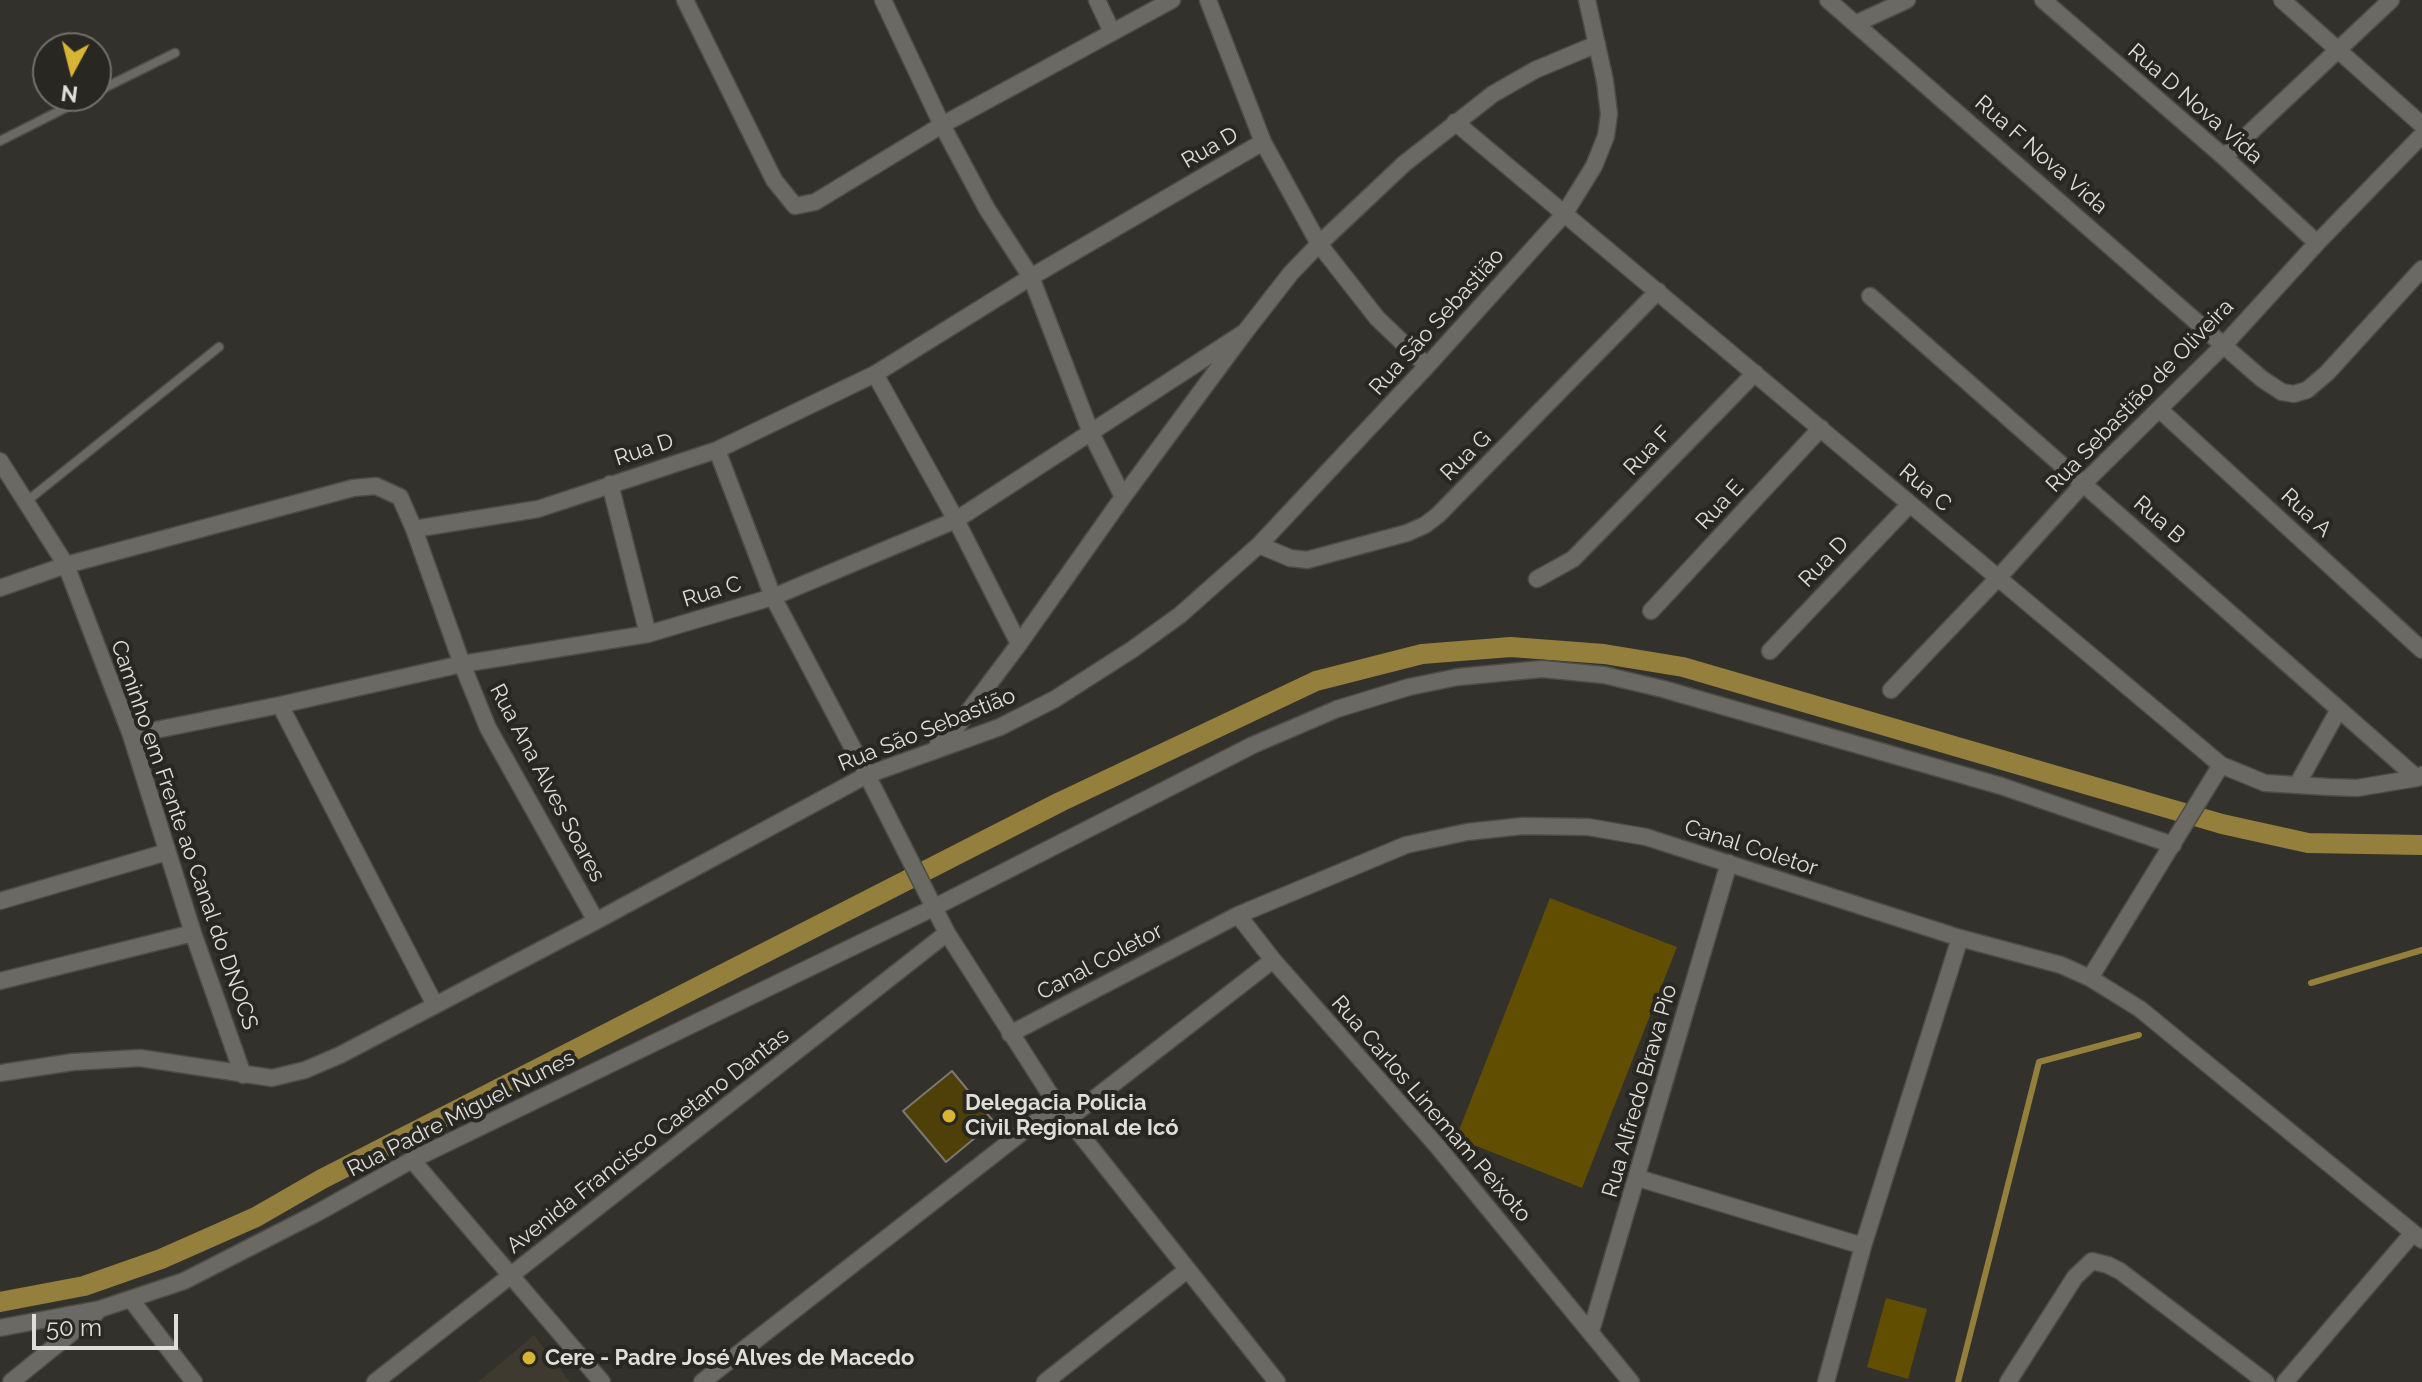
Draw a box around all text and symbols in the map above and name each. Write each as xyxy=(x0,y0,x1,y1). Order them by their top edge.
north arrow xyxy=(32,32,112,112)
street label: Rua D Nova Vida xyxy=(2122,38,2268,170)
text: N xyxy=(59,80,79,108)
street label: Rua F Nova Vida xyxy=(1969,90,2113,220)
street label: Rua D xyxy=(1177,121,1243,175)
street label: Rua São Sebastião xyxy=(1364,243,1510,401)
street label: Rua Sebastião de Oliveira xyxy=(2041,294,2239,498)
street label: Rua F xyxy=(1618,421,1678,481)
street label: Rua G xyxy=(1435,425,1497,487)
street label: Rua D xyxy=(611,428,677,472)
street label: Rua C xyxy=(1894,459,1956,517)
street label: Rua E xyxy=(1690,475,1750,535)
street label: Rua A xyxy=(2275,483,2337,543)
street label: Rua B xyxy=(2128,491,2190,549)
street label: Rua D xyxy=(1793,531,1855,593)
street label: Rua C xyxy=(679,571,745,613)
street label: Caminho em Frente ao Canal do DNOCS xyxy=(105,637,263,1033)
street label: Rua Ana Alves Soares xyxy=(484,679,610,887)
street label: Rua São Sebastião xyxy=(835,682,1019,778)
street label: Canal Coletor xyxy=(1681,814,1821,882)
street label: Canal Coletor xyxy=(1033,918,1167,1006)
street label: Rua Alfredo Brava Pio xyxy=(1597,982,1683,1200)
street label: Rua Carlos Linemam Peixoto xyxy=(1325,990,1537,1228)
street label: Avenida Francisco Caetano Dantas xyxy=(502,1022,794,1260)
street label: Rua Padre Miguel Nunes xyxy=(343,1045,579,1183)
place label: Delegacia Policia Civil Regional de Icó xyxy=(965,1090,1179,1142)
marker: Delegacia Policia Civil Regional de Icó xyxy=(940,1107,958,1125)
scale bar xyxy=(36,1298,182,1348)
text: 50 m xyxy=(46,1313,102,1342)
place label: Cere - Padre José Alves de Macedo xyxy=(545,1345,914,1371)
marker: Cere - Padre José Alves de Macedo xyxy=(520,1349,538,1367)

